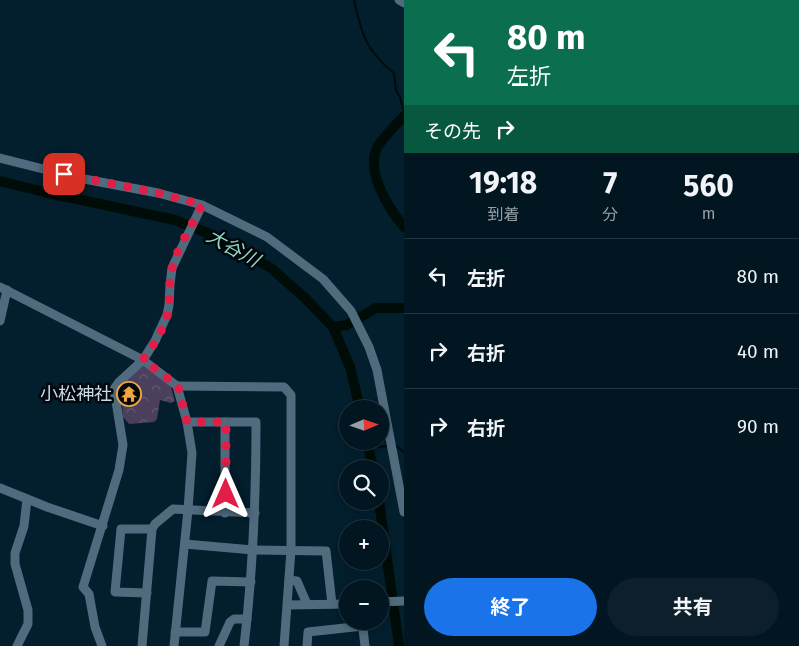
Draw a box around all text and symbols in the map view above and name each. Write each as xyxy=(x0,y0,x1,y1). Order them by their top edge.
text: 80 m xyxy=(507,16,586,58)
icon: left xyxy=(424,20,489,85)
text: 左折 xyxy=(507,63,551,90)
icon: right xyxy=(491,115,519,143)
text: その先 xyxy=(424,120,481,143)
pin xyxy=(43,153,85,195)
icon: arrive xyxy=(50,160,78,188)
text: 19:18 xyxy=(469,165,537,201)
text: 7 xyxy=(603,165,617,201)
text: 560 xyxy=(683,168,734,204)
text: m xyxy=(702,204,716,223)
text: 到着 xyxy=(487,205,519,224)
text: 分 xyxy=(602,205,618,224)
water label: 大谷川 xyxy=(202,224,265,273)
icon: left xyxy=(424,262,452,290)
text: 80 m xyxy=(737,265,779,288)
text: 左折 xyxy=(467,267,505,290)
icon: right xyxy=(424,337,452,365)
text: 40 m xyxy=(737,340,779,363)
text: 右折 xyxy=(467,342,505,365)
temple icon: 小松神社 xyxy=(116,381,142,407)
place label: 小松神社 xyxy=(40,383,112,405)
north arrow xyxy=(339,400,389,450)
map controls xyxy=(339,400,389,630)
icon: right xyxy=(424,412,452,440)
text: 90 m xyxy=(737,415,779,438)
text: 右折 xyxy=(467,417,505,440)
button: search xyxy=(339,460,389,510)
position arrow xyxy=(199,467,251,519)
button: + xyxy=(339,520,389,570)
button: 終了 xyxy=(424,578,597,636)
button: 共有 xyxy=(607,578,779,636)
button: − xyxy=(339,580,389,630)

